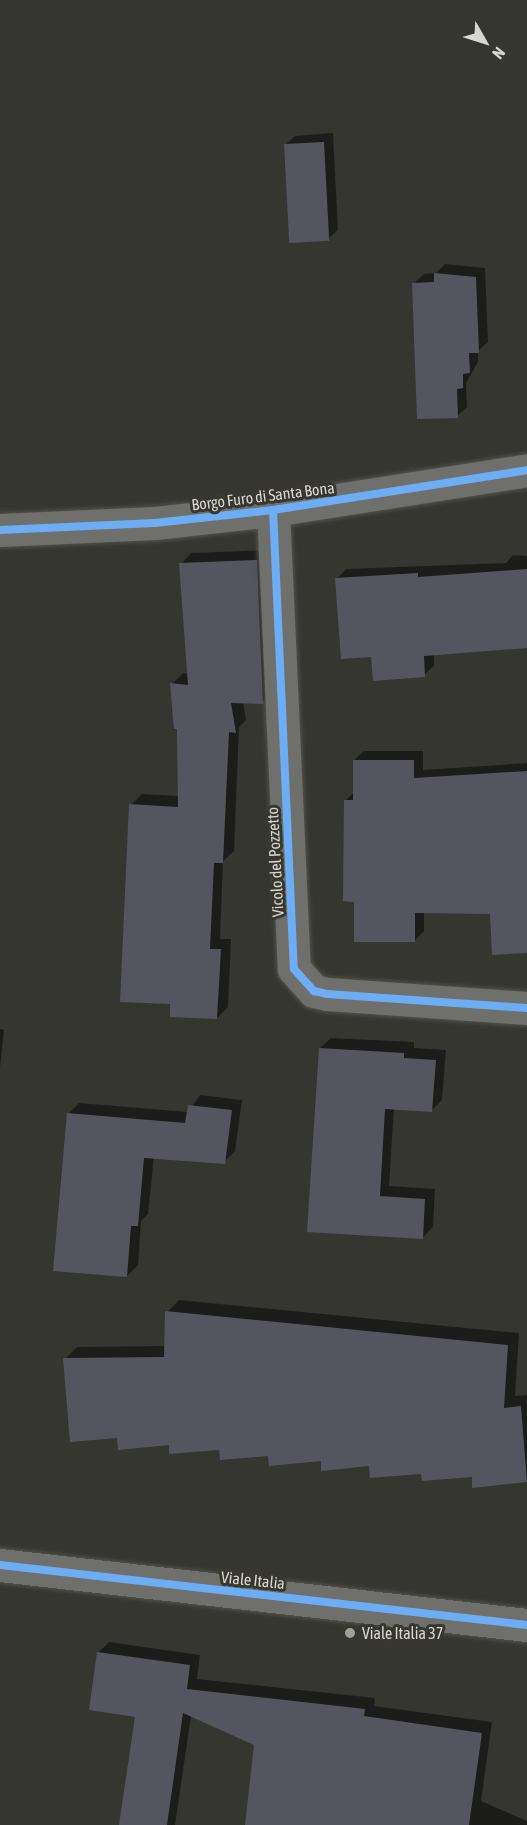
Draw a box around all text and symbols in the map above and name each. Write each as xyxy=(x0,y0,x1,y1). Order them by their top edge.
north arrow xyxy=(455,12,515,72)
text: N xyxy=(489,44,509,63)
street label: Borgo Furo di Santa Bona xyxy=(190,478,336,514)
street label: Vicolo del Pozzetto xyxy=(263,806,287,918)
street label: Viale Italia xyxy=(220,1567,286,1593)
place label: Viale Italia 37 xyxy=(362,1623,443,1643)
marker: Viale Italia 37 xyxy=(343,1626,357,1640)

